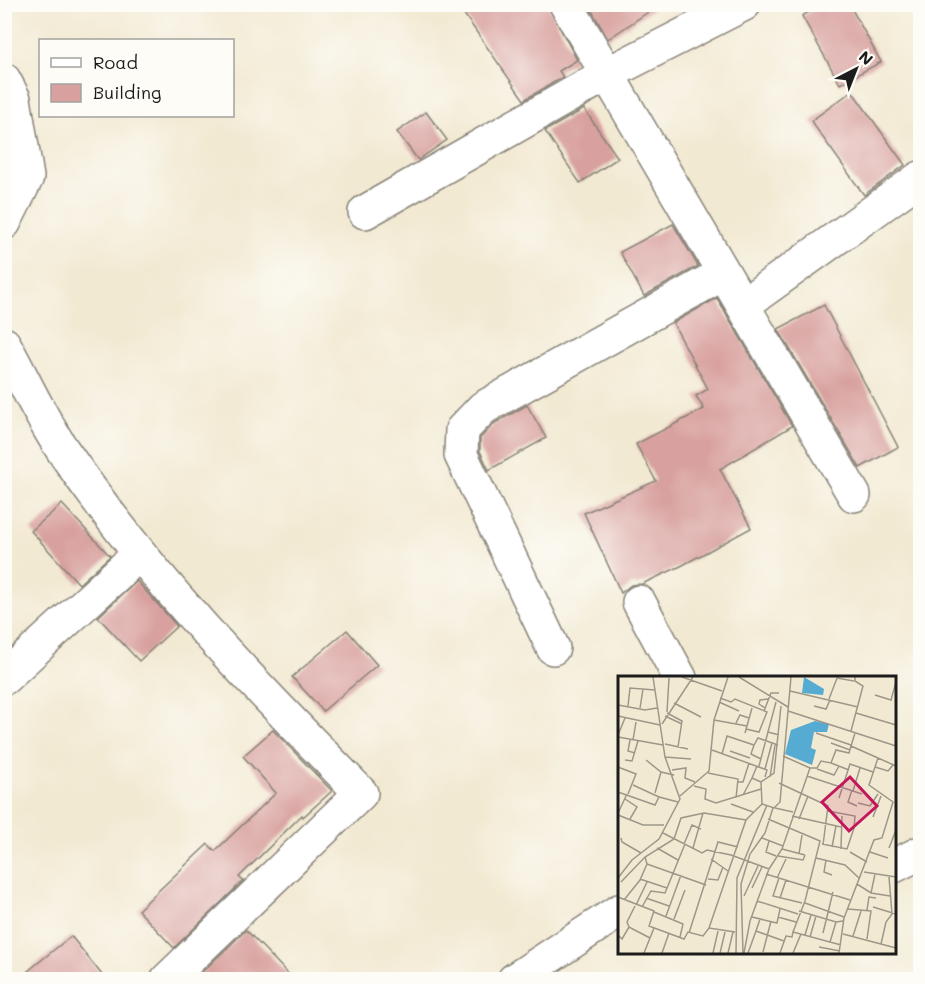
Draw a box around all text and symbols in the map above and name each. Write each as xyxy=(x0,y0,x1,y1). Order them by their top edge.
legend xyxy=(39,39,234,117)
north arrow xyxy=(826,39,886,99)
text: N xyxy=(855,46,878,69)
text: Road xyxy=(93,50,138,74)
text: Building xyxy=(93,80,161,104)
inset map xyxy=(618,676,895,954)

